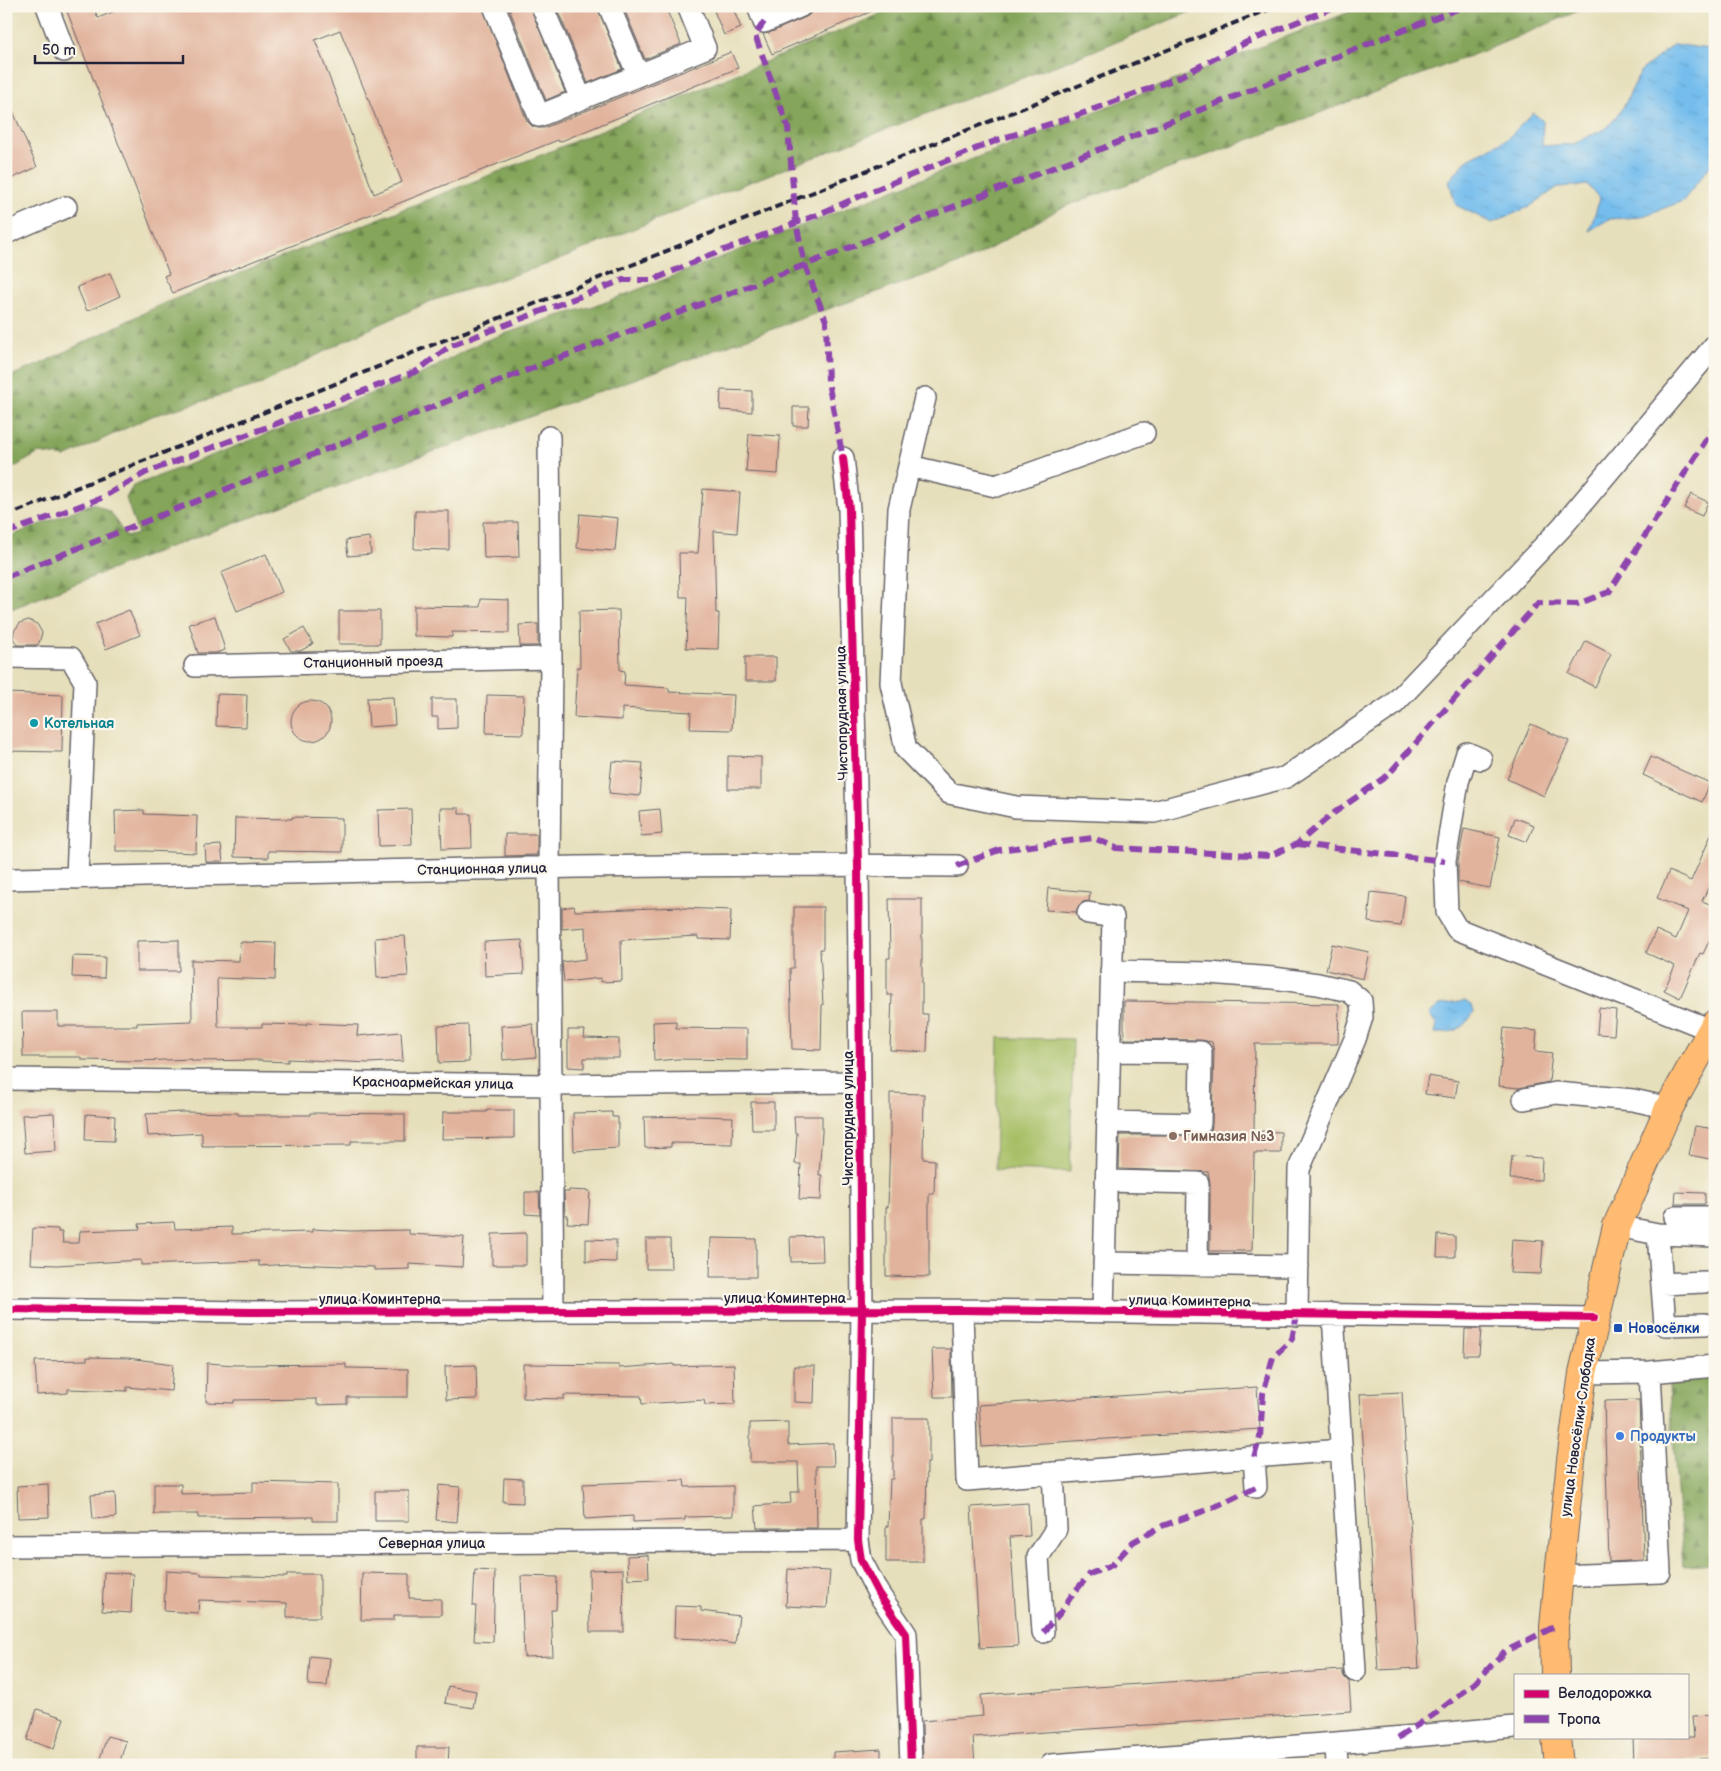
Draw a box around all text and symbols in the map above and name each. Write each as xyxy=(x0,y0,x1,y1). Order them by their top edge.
scale bar xyxy=(35,32,182,64)
text: 50 m xyxy=(42,41,76,60)
street label: Чистопрудная улица xyxy=(832,645,852,781)
street label: Станционный проезд xyxy=(303,652,443,672)
place label: Котельная xyxy=(44,715,114,732)
marker: Котельная xyxy=(28,717,40,729)
street label: Станционная улица xyxy=(417,859,548,879)
street label: Чистопрудная улица xyxy=(840,1050,857,1186)
street label: Красноармейская улица xyxy=(352,1073,514,1093)
place label: Гимназия №3 xyxy=(1183,1128,1275,1145)
marker: Гимназия №3 xyxy=(1167,1130,1179,1142)
street label: улица Коминтерна xyxy=(724,1290,847,1307)
street label: улица Коминтерна xyxy=(319,1291,442,1308)
street label: улица Коминтерна xyxy=(1129,1291,1252,1311)
place label: Новосёлки xyxy=(1628,1320,1700,1337)
marker: Новосёлки xyxy=(1612,1322,1624,1334)
street label: улица Новосёлки-Слободка xyxy=(1557,1335,1599,1518)
place label: Продукты xyxy=(1630,1428,1696,1445)
marker: Продукты xyxy=(1614,1430,1626,1442)
street label: Северная улица xyxy=(379,1535,486,1552)
legend xyxy=(1514,1674,1688,1738)
text: Велодорожка xyxy=(1558,1684,1652,1703)
text: Тропа xyxy=(1558,1710,1601,1729)

